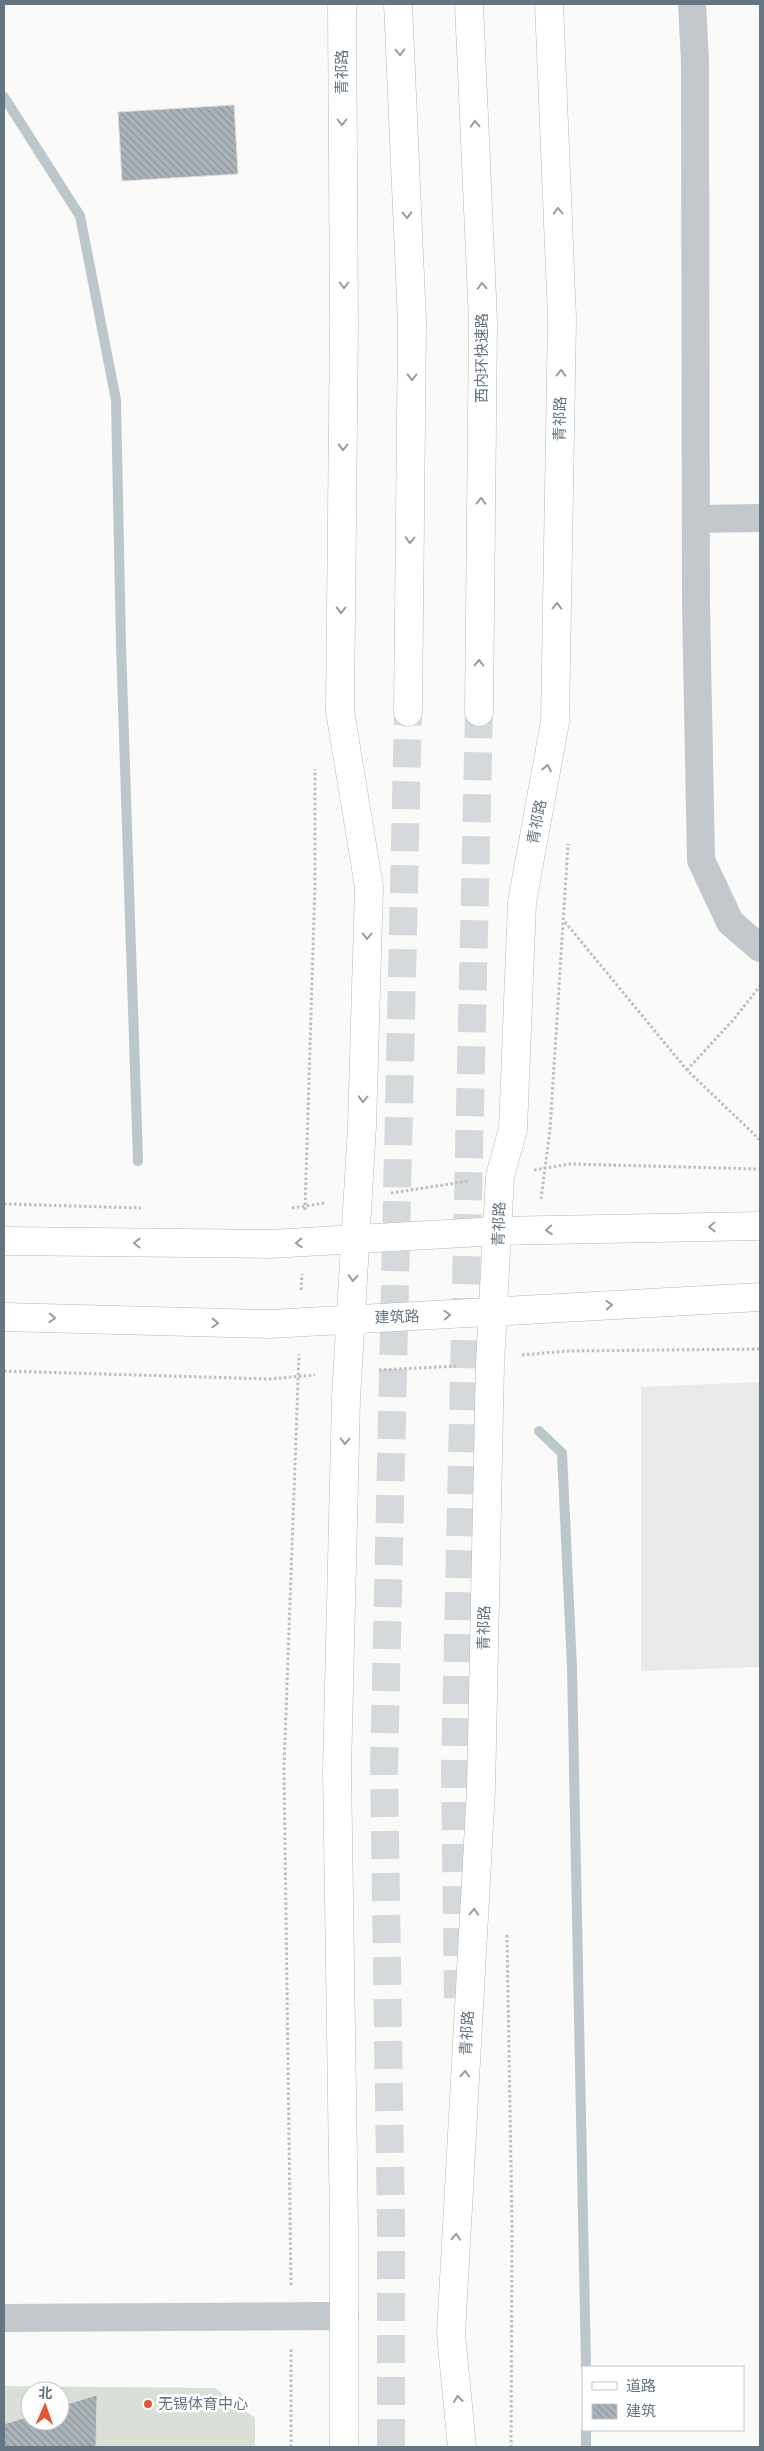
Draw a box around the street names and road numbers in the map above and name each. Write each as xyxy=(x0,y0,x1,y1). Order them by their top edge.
street label: 青祁路 xyxy=(331,49,353,95)
street label: 西内环快速路 xyxy=(471,313,493,403)
street label: 青祁路 xyxy=(549,396,571,442)
street label: 青祁路 xyxy=(522,798,552,846)
street label: 青祁路 xyxy=(487,1201,511,1247)
street label: 建筑路 xyxy=(374,1305,420,1329)
street label: 青祁路 xyxy=(473,1605,495,1651)
street label: 青祁路 xyxy=(455,2010,479,2056)

